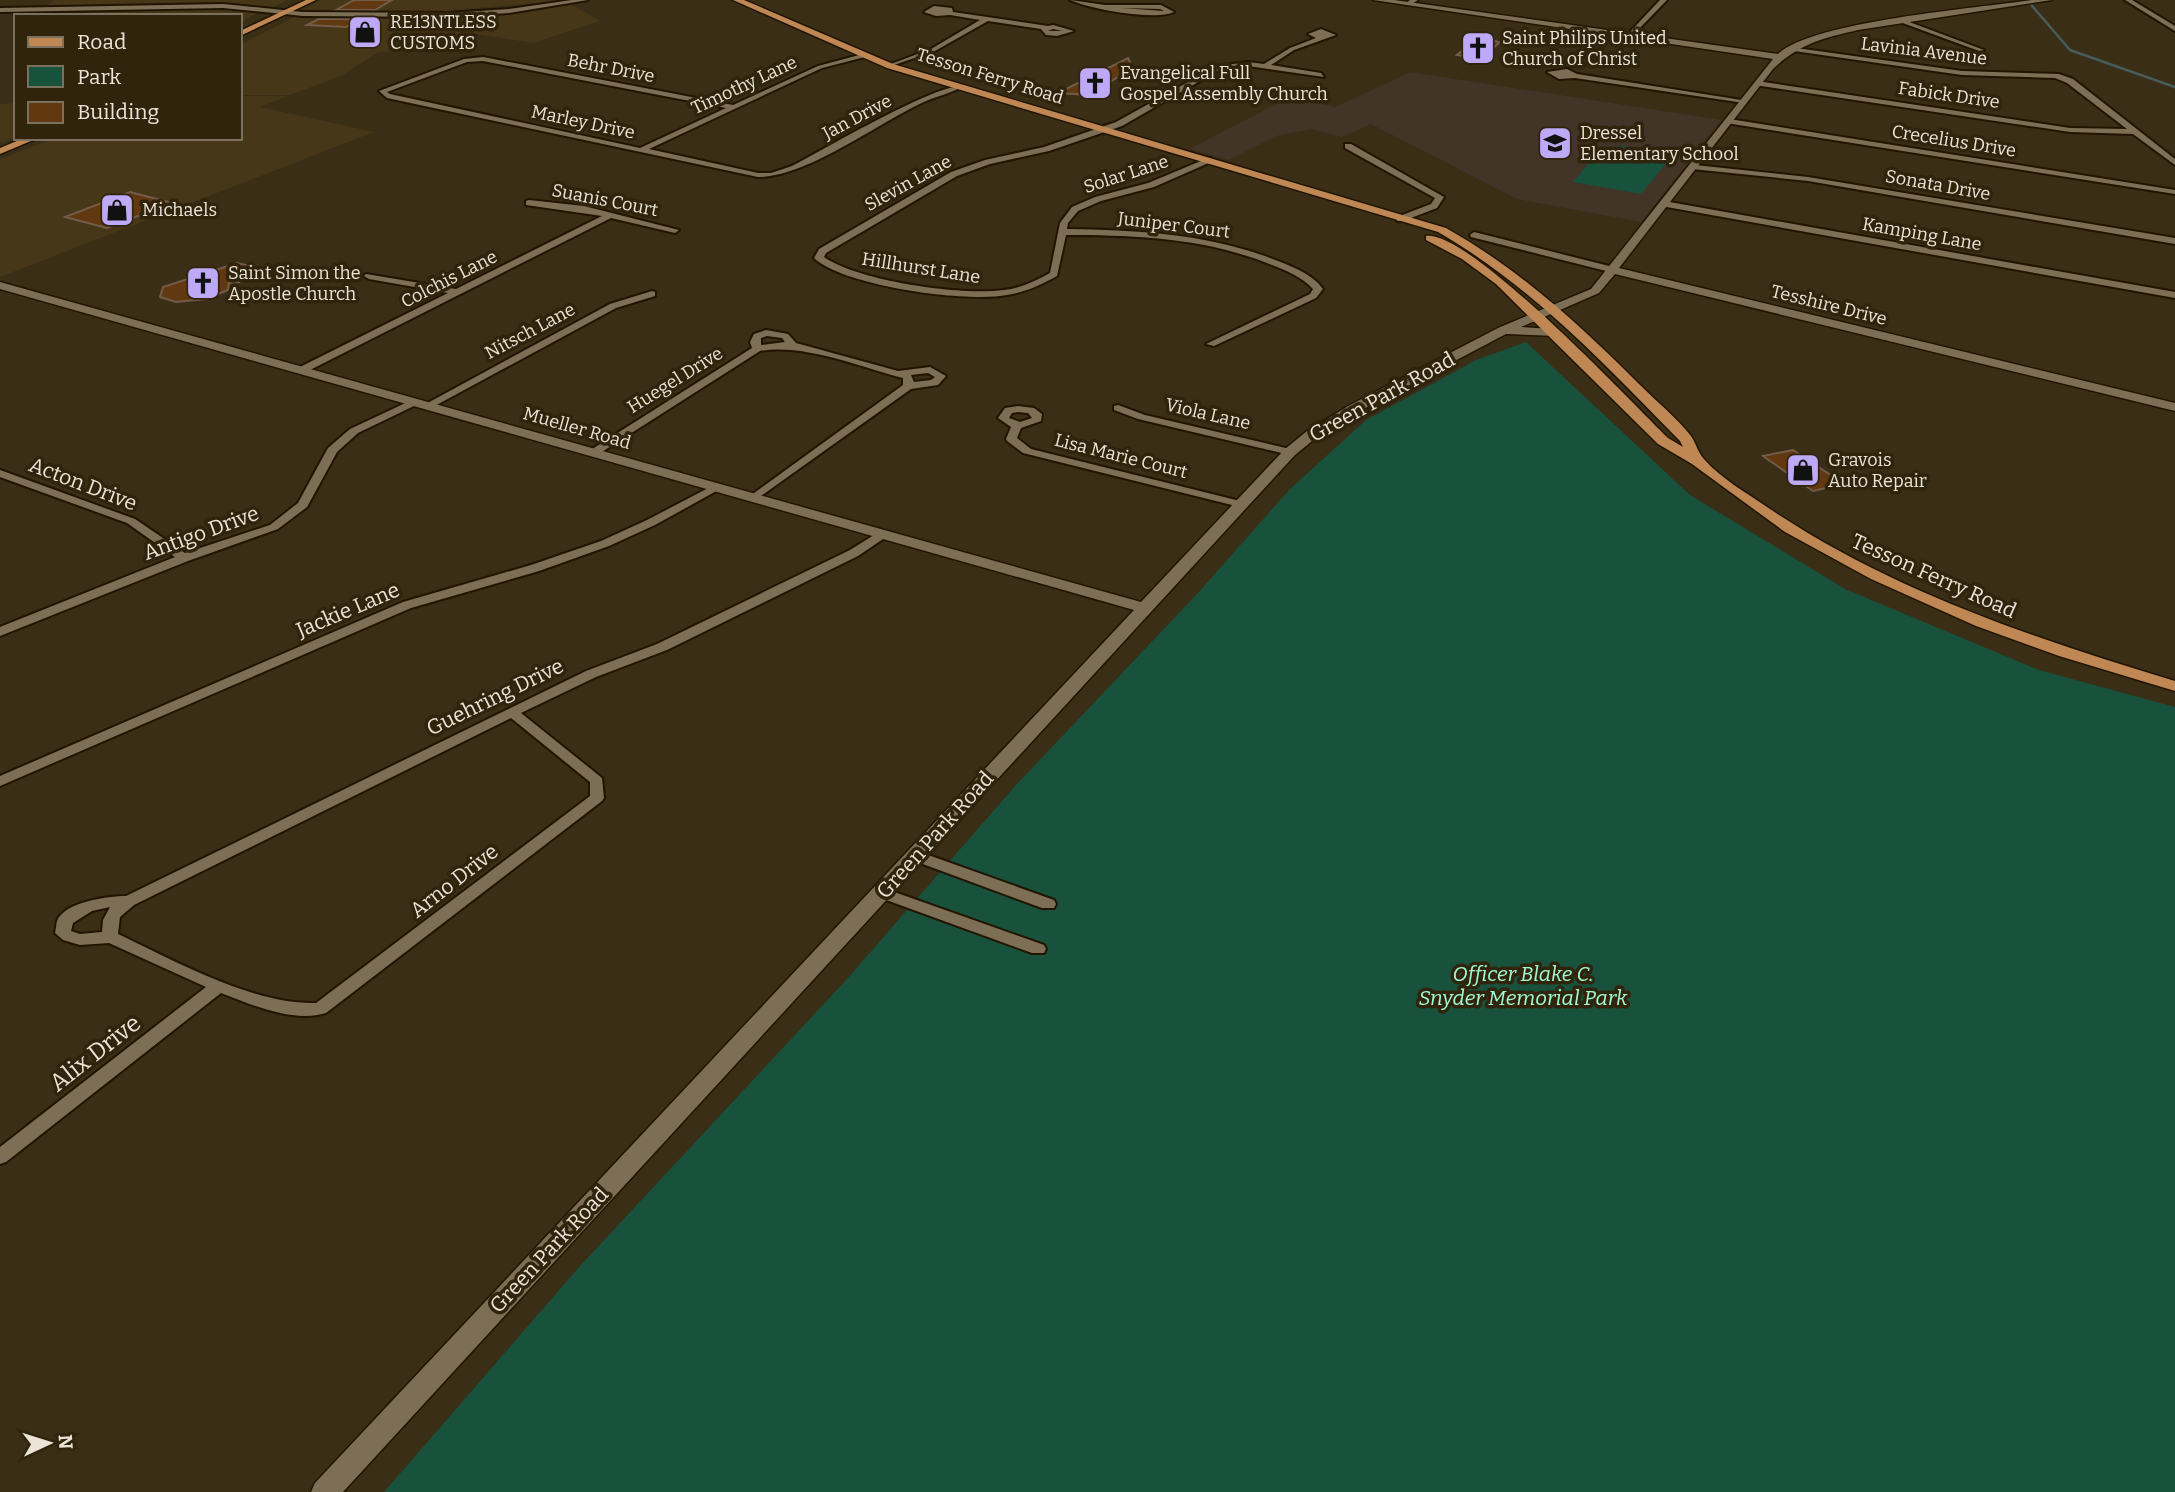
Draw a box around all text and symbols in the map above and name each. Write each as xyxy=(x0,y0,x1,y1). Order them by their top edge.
place label: RE13NTLESS CUSTOMS xyxy=(390,11,497,54)
shop icon: RE13NTLESS CUSTOMS xyxy=(346,13,384,51)
legend xyxy=(14,14,242,140)
place label: Saint Philips United Church of Christ xyxy=(1502,27,1667,70)
text: Road xyxy=(77,29,126,55)
church icon: Saint Philips United Church of Christ xyxy=(1459,29,1497,67)
street label: Lavinia Avenue xyxy=(1860,32,1988,70)
street label: Tesson Ferry Road xyxy=(914,43,1066,109)
street label: Behr Drive xyxy=(566,49,656,87)
street label: Timothy Lane xyxy=(688,51,800,119)
place label: Evangelical Full Gospel Assembly Church xyxy=(1120,62,1328,105)
text: Park xyxy=(77,64,121,90)
church icon: Evangelical Full Gospel Assembly Church xyxy=(1076,64,1114,102)
street label: Fabick Drive xyxy=(1897,77,2001,113)
street label: Jan Drive xyxy=(818,90,895,145)
text: Building xyxy=(77,99,160,125)
street label: Marley Drive xyxy=(529,100,637,144)
street label: Crecelius Drive xyxy=(1890,120,2018,162)
place label: Dressel Elementary School xyxy=(1580,122,1739,165)
school or university icon: Dressel Elementary School xyxy=(1536,124,1574,162)
street label: Slevin Lane xyxy=(861,150,955,216)
street label: Solar Lane xyxy=(1081,150,1171,198)
street label: Sonata Drive xyxy=(1884,165,1992,205)
street label: Suanis Court xyxy=(550,179,660,221)
shop icon: Michaels xyxy=(98,191,136,229)
place label: Michaels xyxy=(142,199,217,221)
street label: Juniper Court xyxy=(1116,207,1232,243)
street label: Kamping Lane xyxy=(1861,213,1983,255)
street label: Colchis Lane xyxy=(397,245,501,313)
street label: Hillhurst Lane xyxy=(860,248,982,288)
place label: Saint Simon the Apostle Church xyxy=(228,262,361,305)
church icon: Saint Simon the Apostle Church xyxy=(184,264,222,302)
street label: Tesshire Drive xyxy=(1769,280,1889,330)
street label: Nitsch Lane xyxy=(481,298,579,364)
street label: Huegel Drive xyxy=(623,342,727,418)
street label: Green Park Road xyxy=(1305,346,1459,448)
street label: Viola Lane xyxy=(1163,394,1253,434)
street label: Mueller Road xyxy=(521,402,634,454)
street label: Lisa Marie Court xyxy=(1052,429,1190,483)
place label: Gravois Auto Repair xyxy=(1828,449,1927,492)
shop icon: Gravois Auto Repair xyxy=(1784,451,1822,489)
street label: Acton Drive xyxy=(25,452,141,516)
street label: Antigo Drive xyxy=(140,500,262,566)
street label: Tesson Ferry Road xyxy=(1847,528,2021,624)
street label: Jackie Lane xyxy=(292,577,403,644)
street label: Guehring Drive xyxy=(422,653,568,741)
street label: Green Park Road xyxy=(871,766,999,904)
street label: Arno Drive xyxy=(405,838,503,924)
park label: Officer Blake C. Snyder Memorial Park xyxy=(1419,961,1628,1011)
street label: Alix Drive xyxy=(44,1009,146,1097)
street label: Green Park Road xyxy=(484,1182,614,1318)
north arrow xyxy=(14,1408,84,1478)
text: N xyxy=(53,1434,77,1450)

